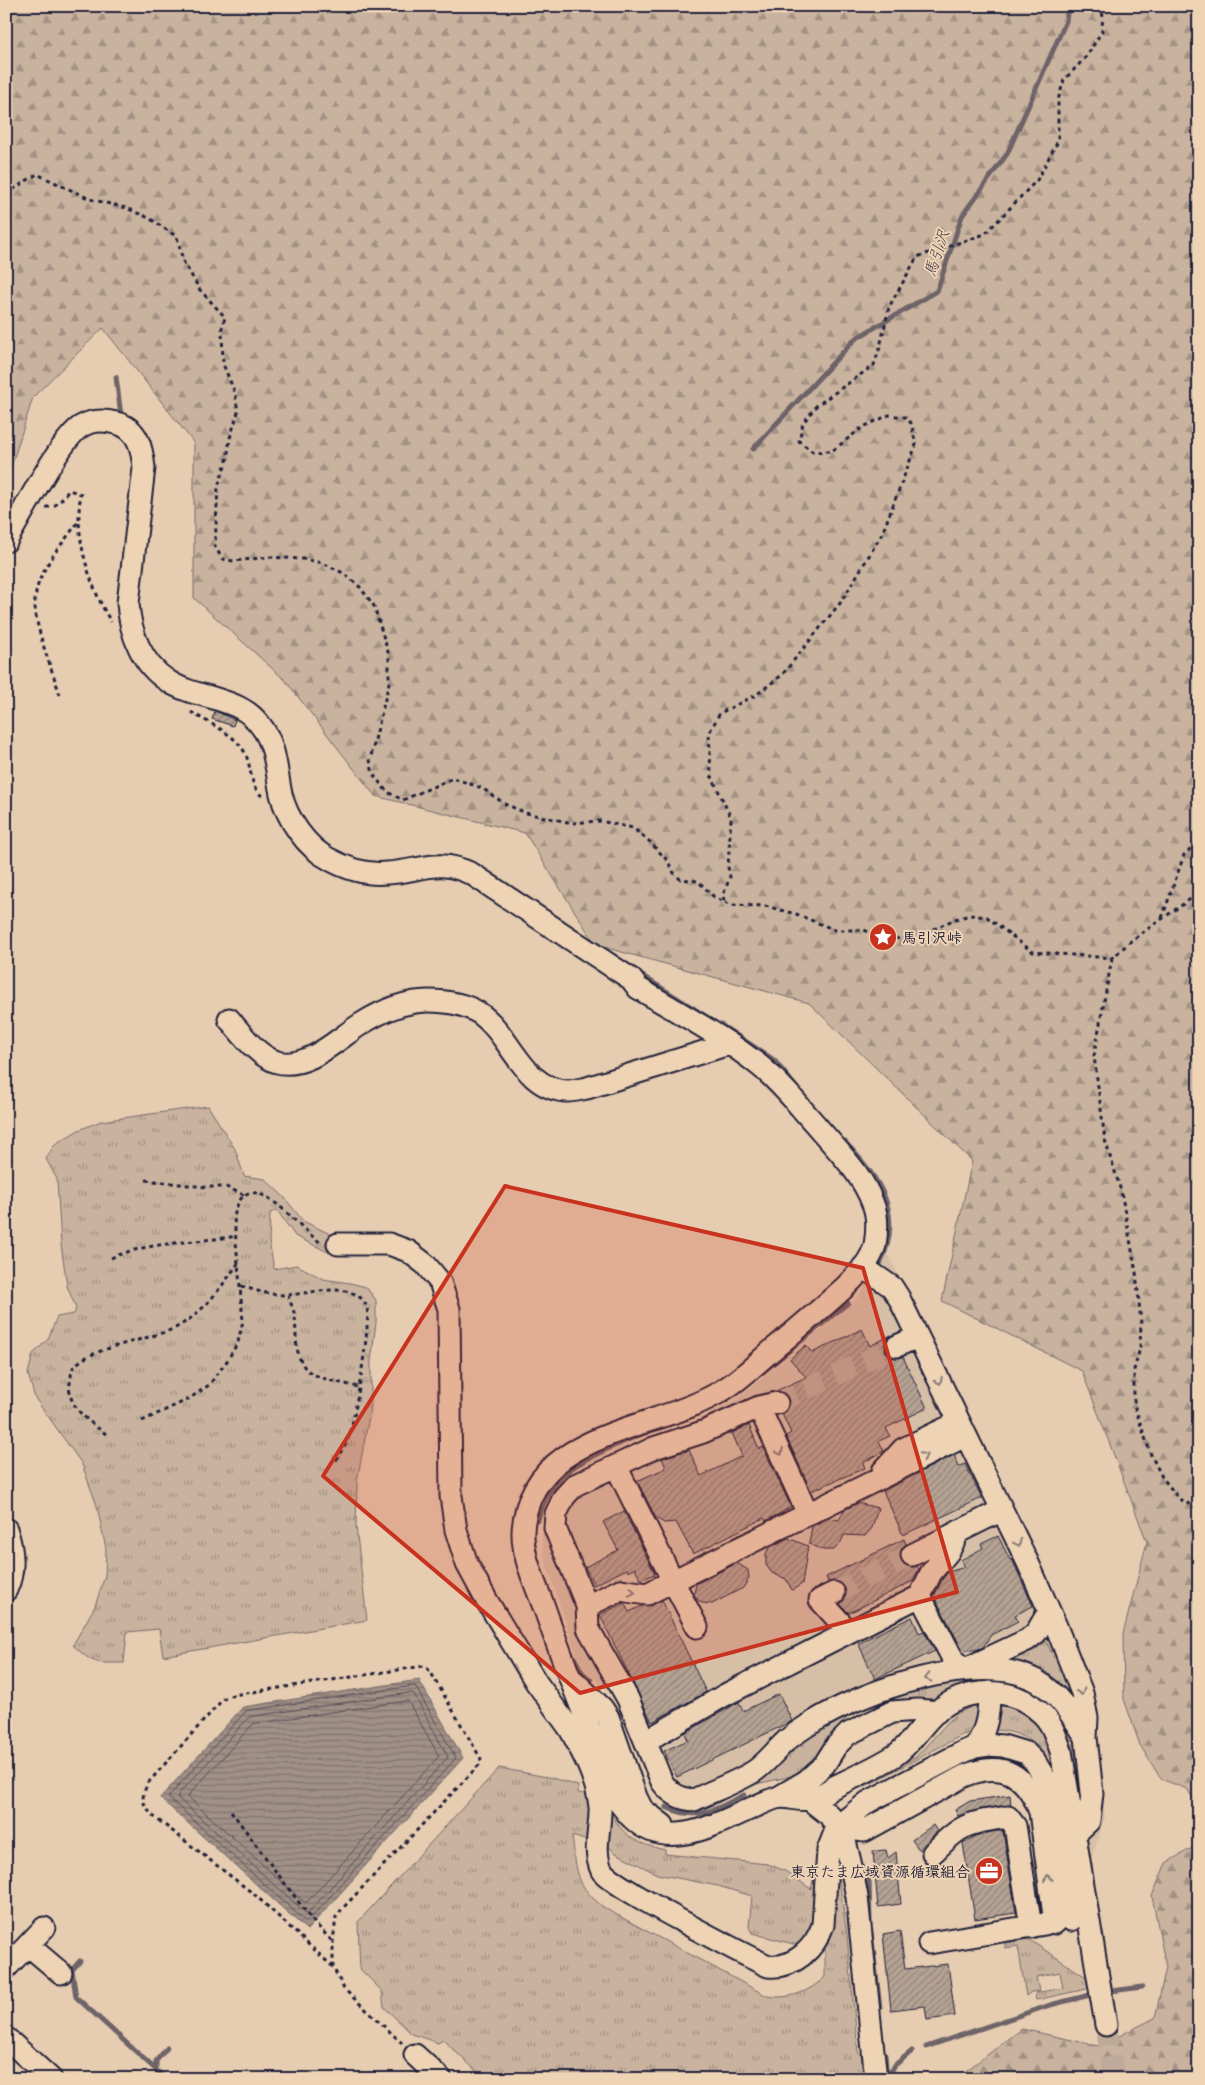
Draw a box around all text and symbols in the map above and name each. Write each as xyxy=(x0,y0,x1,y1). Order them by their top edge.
water label: 馬引沢 xyxy=(919,226,953,279)
place icon: 馬引沢峠 xyxy=(868,922,898,952)
place label: 馬引沢峠 xyxy=(902,928,962,947)
one-way arrow xyxy=(933,1376,943,1385)
one-way arrow xyxy=(773,1447,784,1456)
one-way arrow xyxy=(919,1452,928,1462)
one-way arrow xyxy=(1012,1537,1022,1546)
one-way arrow xyxy=(628,1586,636,1596)
one-way arrow xyxy=(924,1672,933,1683)
one-way arrow xyxy=(1076,1687,1086,1696)
office icon: 東京たま広域資源循環組合 xyxy=(974,1856,1004,1886)
place label: 東京たま広域資源循環組合 xyxy=(790,1862,970,1881)
one-way arrow xyxy=(1043,1874,1054,1882)

